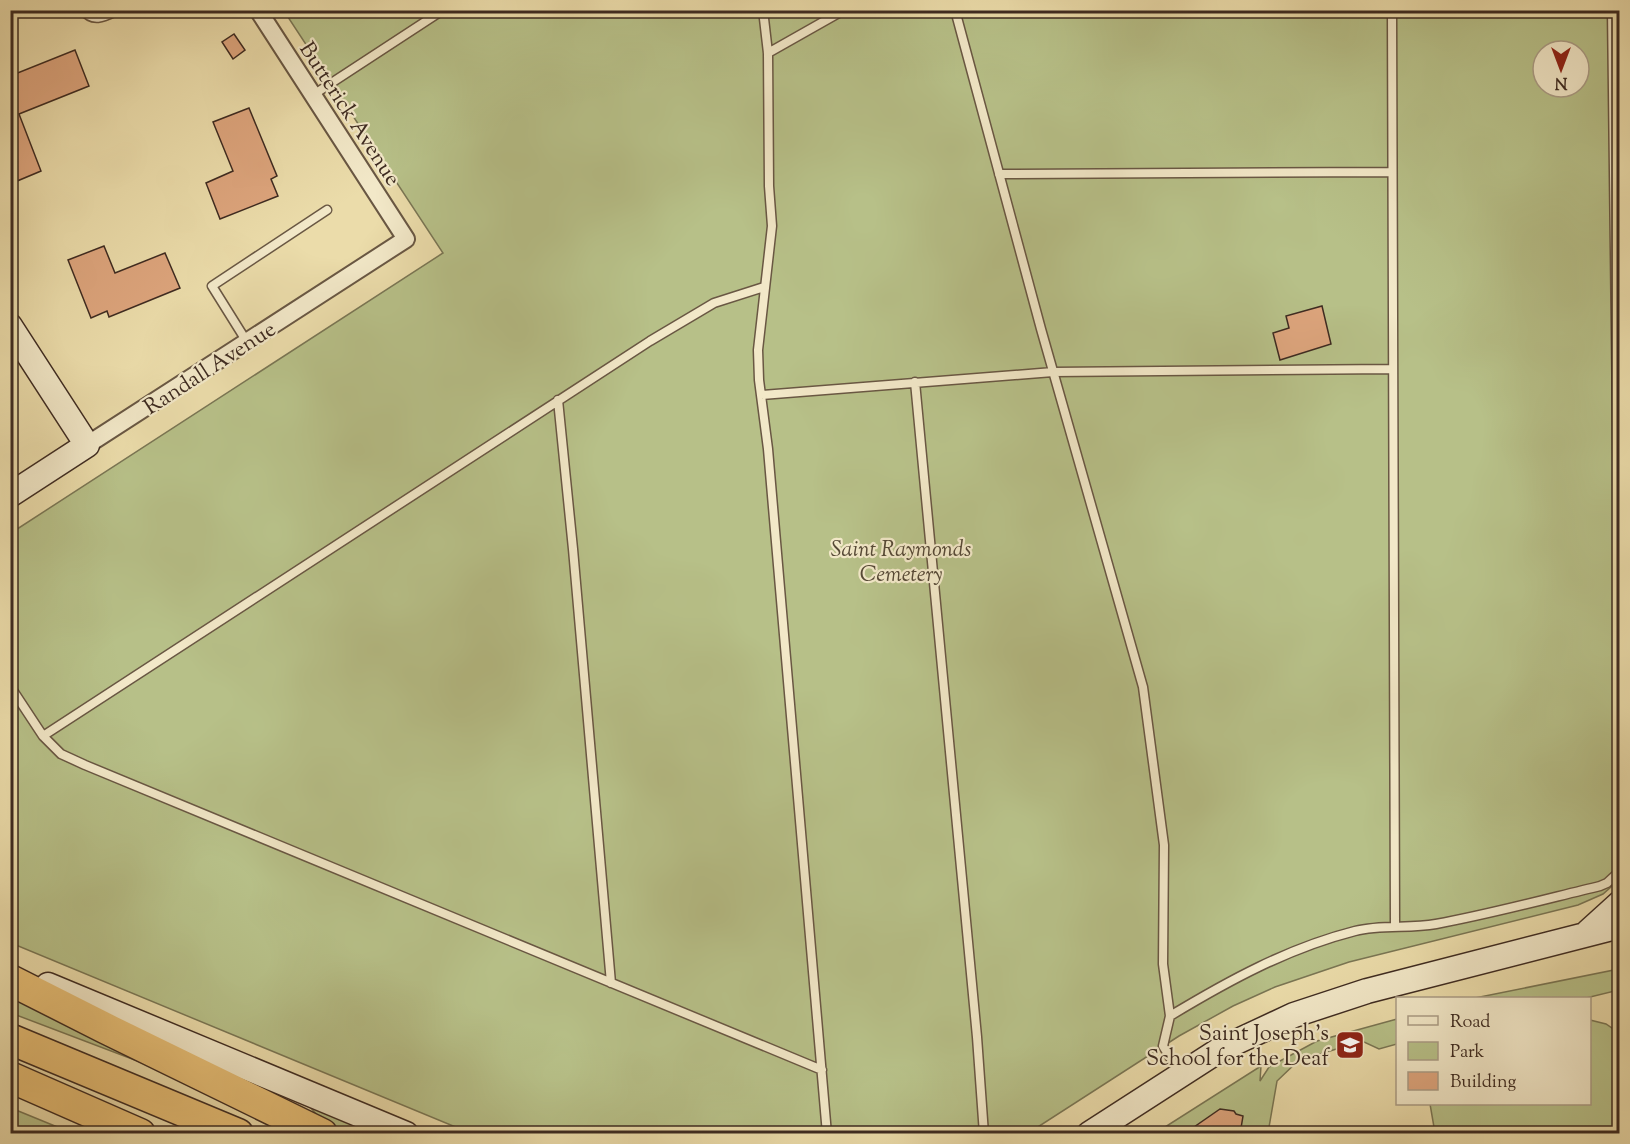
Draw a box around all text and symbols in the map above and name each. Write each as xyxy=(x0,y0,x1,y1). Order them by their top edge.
street label: Butterick Avenue xyxy=(290,36,407,193)
north arrow xyxy=(1531,39,1591,99)
text: N xyxy=(1554,70,1567,93)
street label: Randall Avenue xyxy=(138,315,283,424)
park label: Saint Raymonds Cemetery xyxy=(831,535,971,592)
legend xyxy=(1396,997,1591,1105)
text: Road xyxy=(1450,1010,1490,1036)
place label: Saint Joseph's School for the Deaf xyxy=(1146,1019,1330,1076)
school or university icon: Saint Joseph's School for the Deaf xyxy=(1334,1029,1366,1061)
text: Park xyxy=(1450,1040,1485,1066)
text: Building xyxy=(1450,1070,1516,1096)

